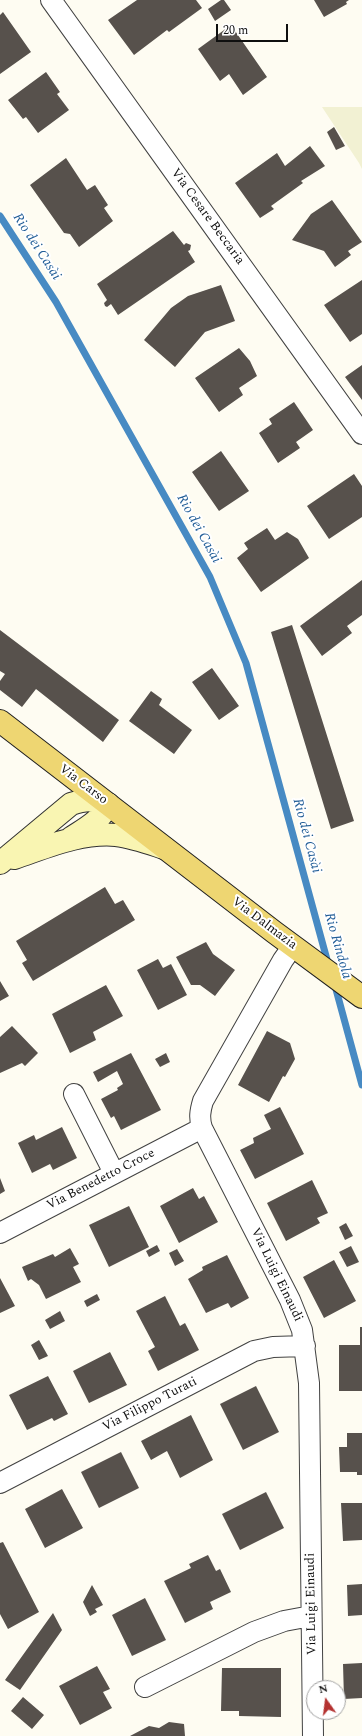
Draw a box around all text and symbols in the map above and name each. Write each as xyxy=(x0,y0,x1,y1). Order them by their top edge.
scale bar xyxy=(218,16,290,42)
text: 20 m xyxy=(223,21,248,40)
street label: Via Cesare Beccaria xyxy=(167,166,247,268)
water label: Rio dei Casài xyxy=(8,210,64,284)
water label: Rio dei Casài xyxy=(172,492,224,566)
street label: Via Carso xyxy=(56,762,110,808)
water label: Rio dei Casài xyxy=(288,797,324,875)
street label: Via Dalmazia xyxy=(228,894,300,954)
water label: Rio Rindola xyxy=(320,911,354,981)
street label: Via Benedetto Croce xyxy=(44,1146,158,1214)
street label: Via Luigi Einaudi xyxy=(247,1226,305,1324)
street label: Via Filippo Turati xyxy=(100,1374,200,1436)
street label: Via Luigi Einaudi xyxy=(303,1553,321,1655)
north arrow xyxy=(306,1680,346,1720)
text: N xyxy=(317,1680,330,1698)

